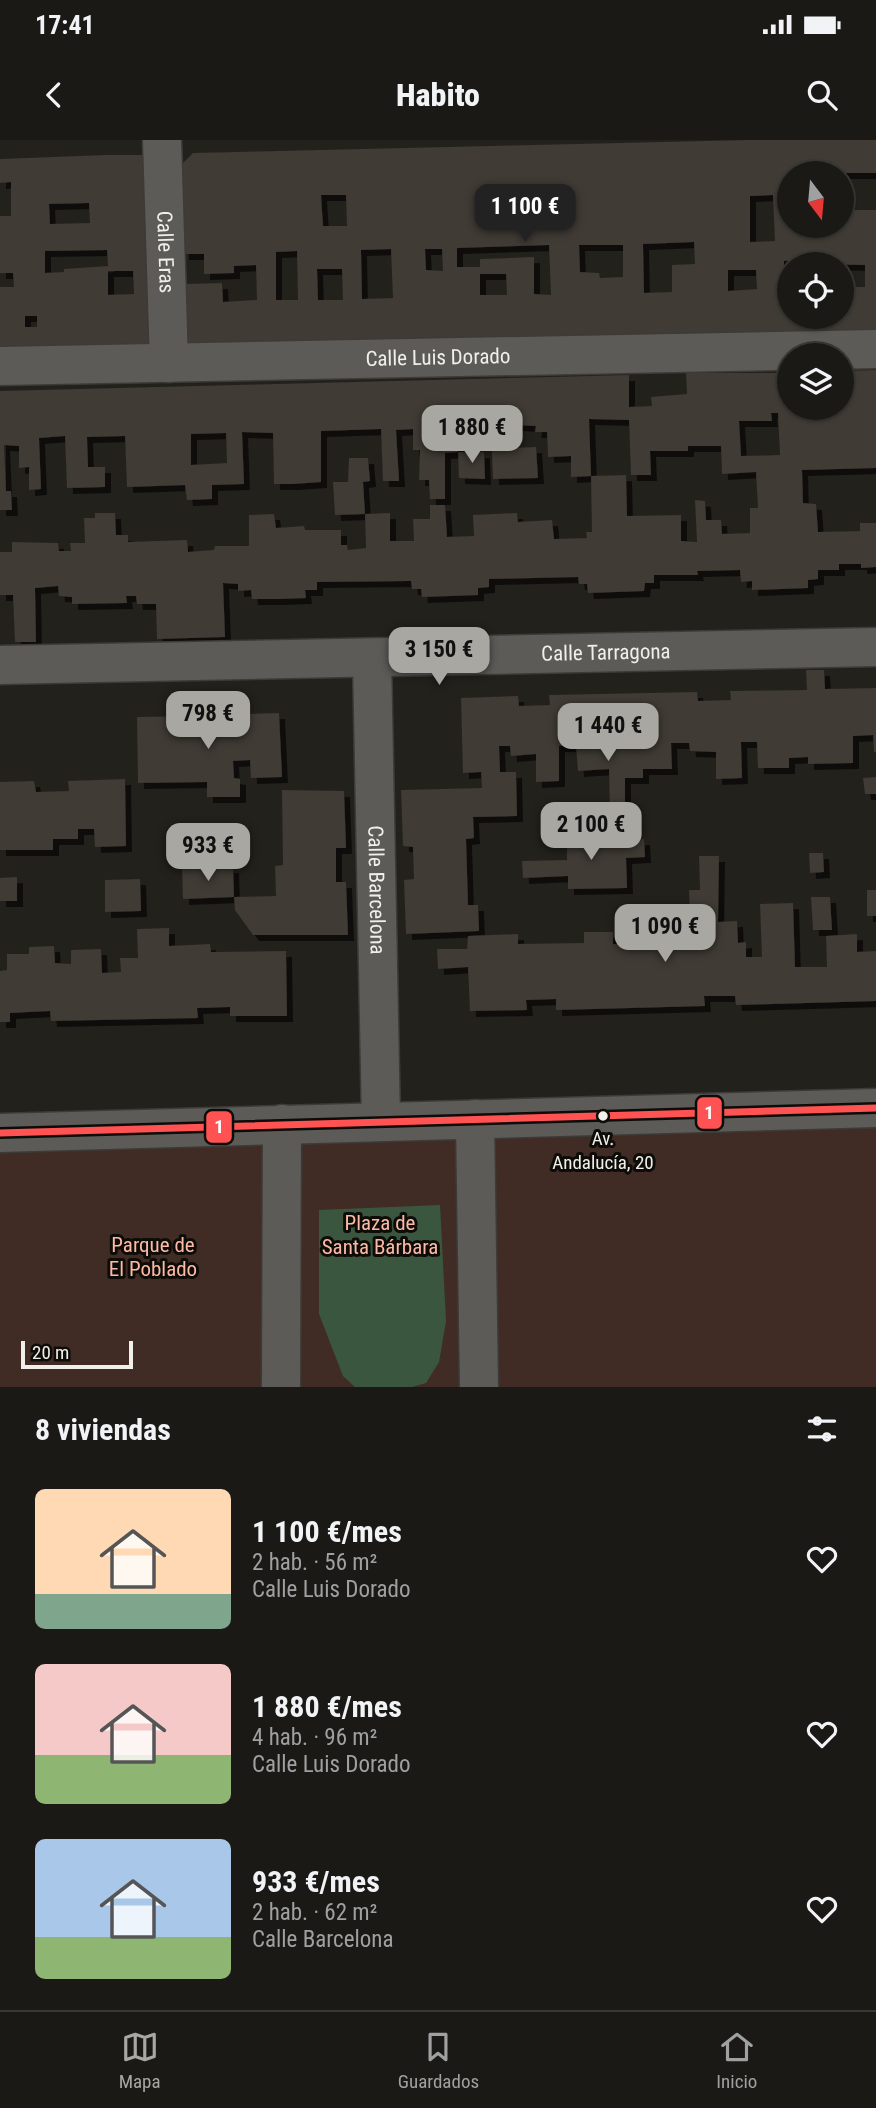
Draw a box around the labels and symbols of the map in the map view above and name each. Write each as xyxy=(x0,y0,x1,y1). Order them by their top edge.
north arrow xyxy=(777,161,854,238)
pin: 1 100 € xyxy=(460,184,590,244)
street label: Calle Eras xyxy=(152,210,179,293)
street label: Calle Luis Dorado xyxy=(365,344,511,371)
pin: 1 880 € xyxy=(407,406,537,465)
pin: 3 150 € xyxy=(374,628,504,687)
street label: Calle Tarragona xyxy=(541,639,671,666)
pin: 798 € xyxy=(159,692,257,751)
pin: 1 440 € xyxy=(543,704,673,763)
pin: 2 100 € xyxy=(526,802,656,862)
pin: 933 € xyxy=(159,824,257,883)
street label: Calle Barcelona xyxy=(363,825,390,955)
pin: 1 090 € xyxy=(600,904,730,964)
line badge: 1 xyxy=(696,1096,723,1130)
text: 1 xyxy=(704,1101,714,1124)
marker: Av. Andalucía, 20 xyxy=(596,1109,610,1123)
line badge: 1 xyxy=(205,1110,233,1144)
text: 1 xyxy=(214,1115,224,1138)
place label: Av. Andalucía, 20 xyxy=(552,1127,654,1174)
park label: Plaza de Santa Bárbara xyxy=(322,1211,438,1259)
park label: Parque de El Poblado xyxy=(109,1233,197,1281)
scale bar xyxy=(21,1338,133,1370)

